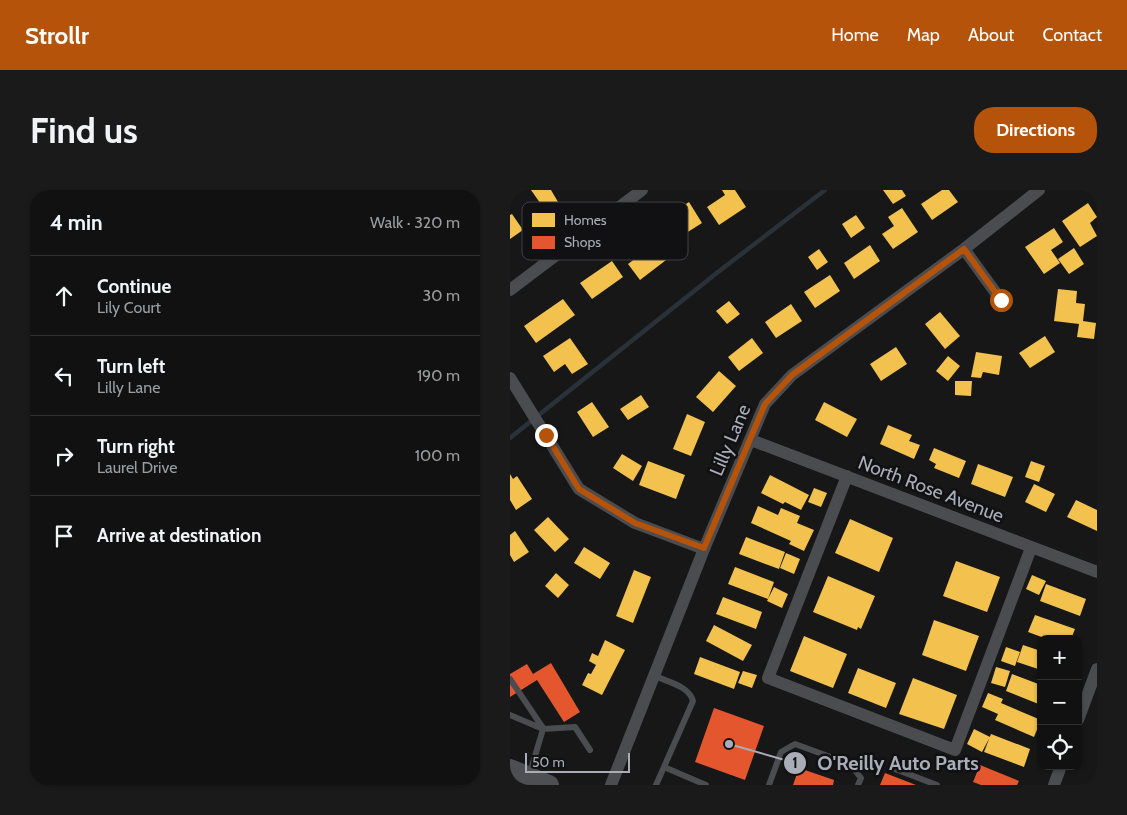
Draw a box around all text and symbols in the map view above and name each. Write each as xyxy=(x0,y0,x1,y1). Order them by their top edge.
text: Strollr xyxy=(25,21,89,50)
text: Home xyxy=(831,24,879,46)
text: Map xyxy=(907,24,940,46)
text: About xyxy=(968,24,1014,46)
text: Contact xyxy=(1042,24,1102,46)
button: Directions xyxy=(974,107,1097,153)
text: Find us xyxy=(30,109,138,152)
legend xyxy=(522,202,688,260)
text: 4 min xyxy=(50,210,103,235)
text: Homes xyxy=(564,211,607,229)
text: Walk · 320 m xyxy=(370,213,460,232)
text: Shops xyxy=(564,233,601,251)
text: Continue xyxy=(97,275,171,298)
icon: ahead xyxy=(50,282,78,310)
text: 30 m xyxy=(423,286,460,305)
route start xyxy=(990,289,1013,312)
text: Lily Court xyxy=(97,298,161,317)
text: Turn left xyxy=(97,355,165,378)
icon: left xyxy=(50,362,78,390)
text: 190 m xyxy=(417,366,460,385)
text: Lilly Lane xyxy=(97,378,160,397)
street label: Lilly Lane xyxy=(705,401,755,479)
route end xyxy=(535,424,558,447)
text: Turn right xyxy=(97,435,175,458)
icon: right xyxy=(50,442,78,470)
text: 100 m xyxy=(415,446,460,465)
street label: North Rose Avenue xyxy=(855,451,1007,527)
text: Laurel Drive xyxy=(97,458,177,477)
icon: arrive xyxy=(50,522,78,550)
text: Arrive at destination xyxy=(97,524,261,547)
map controls xyxy=(1037,635,1082,770)
button: + xyxy=(1037,635,1082,680)
button: − xyxy=(1037,680,1082,725)
button: locate xyxy=(1037,725,1082,770)
callout: O'Reilly Auto Parts xyxy=(783,745,989,780)
scale bar xyxy=(525,750,630,773)
text: O'Reilly Auto Parts xyxy=(817,751,979,775)
text: 50 m xyxy=(532,753,565,771)
text: 1 xyxy=(792,754,798,772)

